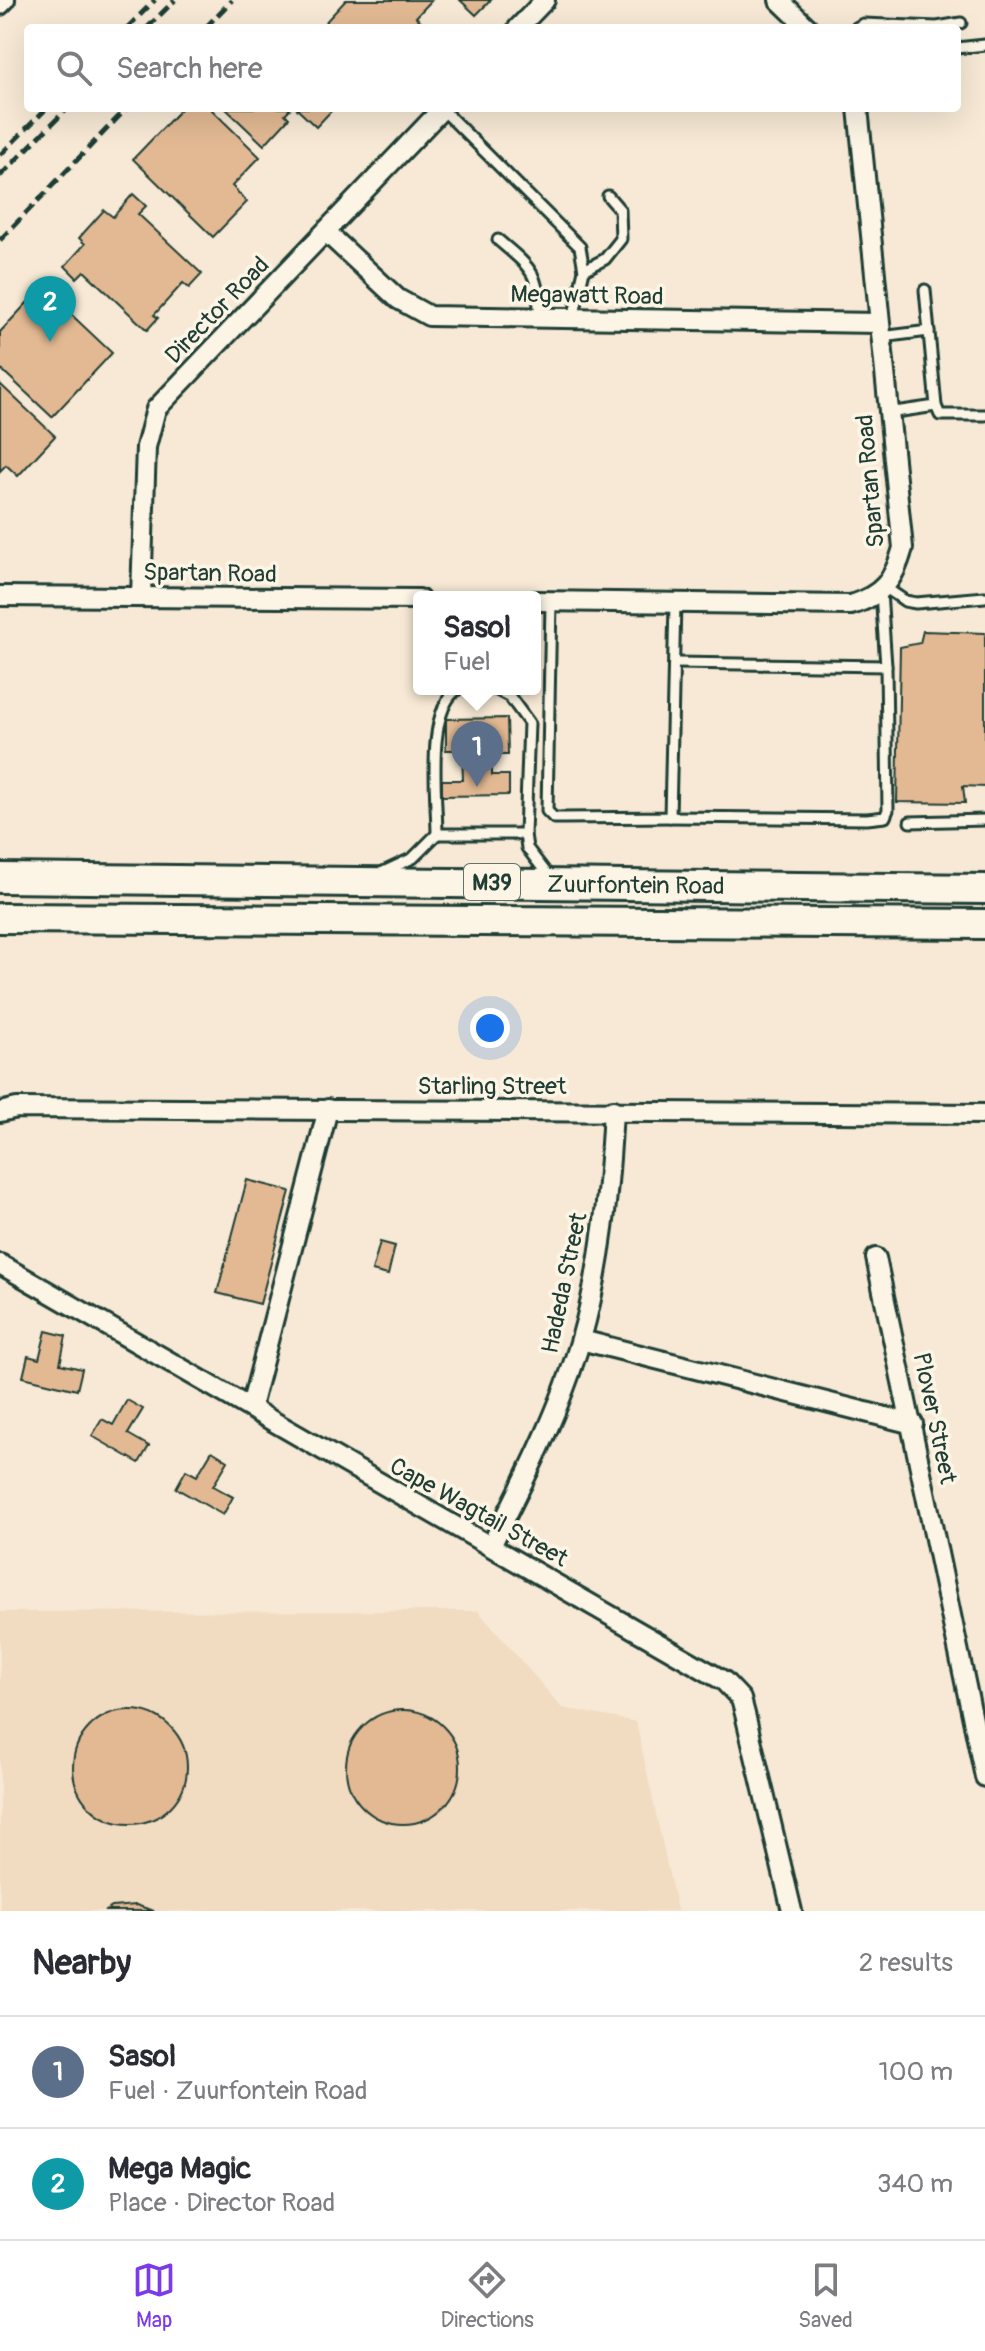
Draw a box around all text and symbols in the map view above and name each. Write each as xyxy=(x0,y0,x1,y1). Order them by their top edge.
search box xyxy=(24,24,961,112)
icon: search xyxy=(52,46,96,90)
text: Search here xyxy=(116,50,263,87)
street label: Director Road xyxy=(159,251,276,370)
pin: 2 xyxy=(24,276,76,342)
street label: Megawatt Road xyxy=(510,280,664,311)
street label: Spartan Road xyxy=(850,413,891,549)
street label: Spartan Road xyxy=(143,558,277,589)
popup xyxy=(413,591,541,695)
text: Sasol xyxy=(443,609,511,646)
text: Fuel xyxy=(443,646,491,678)
pin: 1 xyxy=(451,721,503,787)
road number: M39 xyxy=(464,864,520,900)
street label: Zuurfontein Road xyxy=(547,870,725,901)
your location xyxy=(470,1008,510,1048)
street label: Starling Street xyxy=(417,1072,567,1101)
street label: Hadeda Street xyxy=(535,1210,594,1356)
street label: Plover Street xyxy=(906,1350,963,1487)
street label: Cape Wagtail Street xyxy=(385,1451,573,1574)
text: Nearby xyxy=(32,1942,131,1985)
text: 2 results xyxy=(859,1947,953,1979)
text: Sasol xyxy=(108,2038,176,2075)
text: 1 xyxy=(53,2056,63,2088)
text: 100 m xyxy=(879,2056,953,2088)
text: Fuel · Zuurfontein Road xyxy=(108,2075,368,2107)
text: Mega Magic xyxy=(108,2150,251,2187)
text: 2 xyxy=(51,2168,65,2200)
text: 340 m xyxy=(877,2168,953,2200)
text: Place · Director Road xyxy=(108,2187,335,2219)
tab: Map xyxy=(132,2258,176,2334)
tab: Directions xyxy=(441,2258,534,2334)
tab: Saved xyxy=(798,2258,853,2334)

